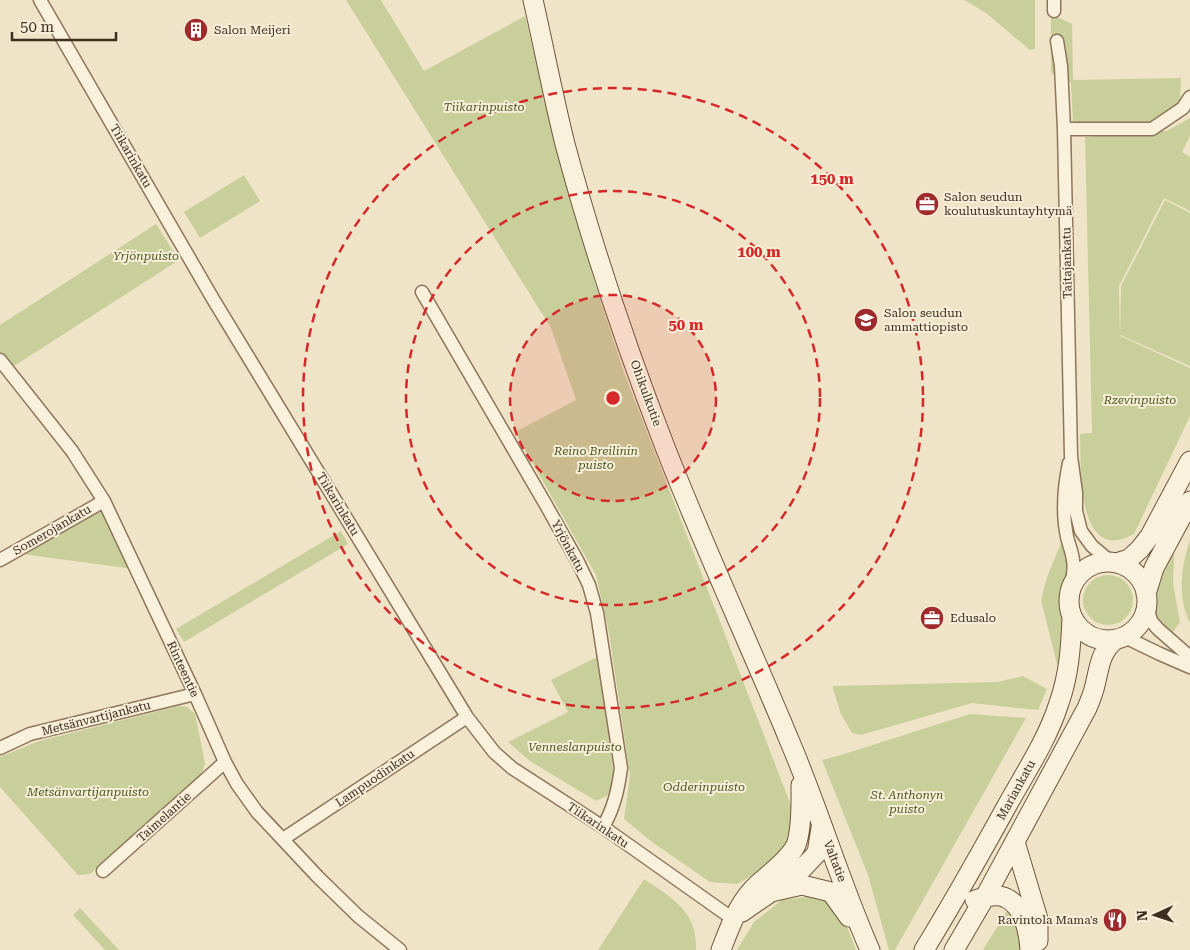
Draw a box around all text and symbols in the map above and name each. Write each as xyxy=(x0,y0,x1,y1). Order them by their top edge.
scale bar xyxy=(12,10,116,42)
building icon: Salon Meijeri xyxy=(183,17,209,43)
text: 50 m xyxy=(20,18,55,36)
place label: Salon Meijeri xyxy=(214,23,291,37)
park label: Tiikarinpuisto xyxy=(444,100,525,114)
street label: Tiikarinkatu xyxy=(107,122,155,191)
text: 150 m xyxy=(810,170,854,188)
place label: Salon seudun koulutuskuntayhtymä xyxy=(944,190,1073,218)
office icon: Salon seudun koulutuskuntayhtymä xyxy=(914,191,940,217)
street label: Taitajankatu xyxy=(1059,227,1075,299)
text: 100 m xyxy=(737,243,781,261)
park label: Yrjönpuisto xyxy=(113,249,179,263)
place label: Salon seudun ammattiopisto xyxy=(884,306,968,334)
school or university icon: Salon seudun ammattiopisto xyxy=(853,307,879,333)
text: 50 m xyxy=(668,316,704,334)
street label: Ohikulkutie xyxy=(628,358,665,429)
centre of rings xyxy=(604,389,622,407)
park label: Rzevinpuisto xyxy=(1103,393,1176,407)
park label: Reino Breilinin puisto xyxy=(553,444,638,472)
street label: Tiikarinkatu xyxy=(314,470,363,539)
street label: Somerojankatu xyxy=(10,502,94,558)
street label: Yrjönkatu xyxy=(548,518,588,575)
office icon: Edusalo xyxy=(919,605,945,631)
place label: Edusalo xyxy=(950,611,996,625)
street label: Rinteentie xyxy=(164,639,202,700)
street label: Metsänvartijankatu xyxy=(40,698,152,738)
park label: Venneslanpuisto xyxy=(528,740,622,754)
street label: Lampuodinkatu xyxy=(333,746,418,810)
street label: Mariankatu xyxy=(994,757,1038,822)
park label: Odderinpuisto xyxy=(663,780,745,794)
park label: Metsänvartijanpuisto xyxy=(26,785,149,799)
park label: St. Anthonyn puisto xyxy=(870,788,943,816)
street label: Taimelantie xyxy=(134,789,194,845)
street label: Tiikarinkatu xyxy=(565,799,632,851)
street label: Valtatie xyxy=(821,838,849,884)
north arrow xyxy=(1130,890,1180,940)
restaurant icon: Ravintola Mama's xyxy=(1102,907,1128,933)
text: N xyxy=(1134,910,1150,921)
place label: Ravintola Mama's xyxy=(998,913,1098,927)

